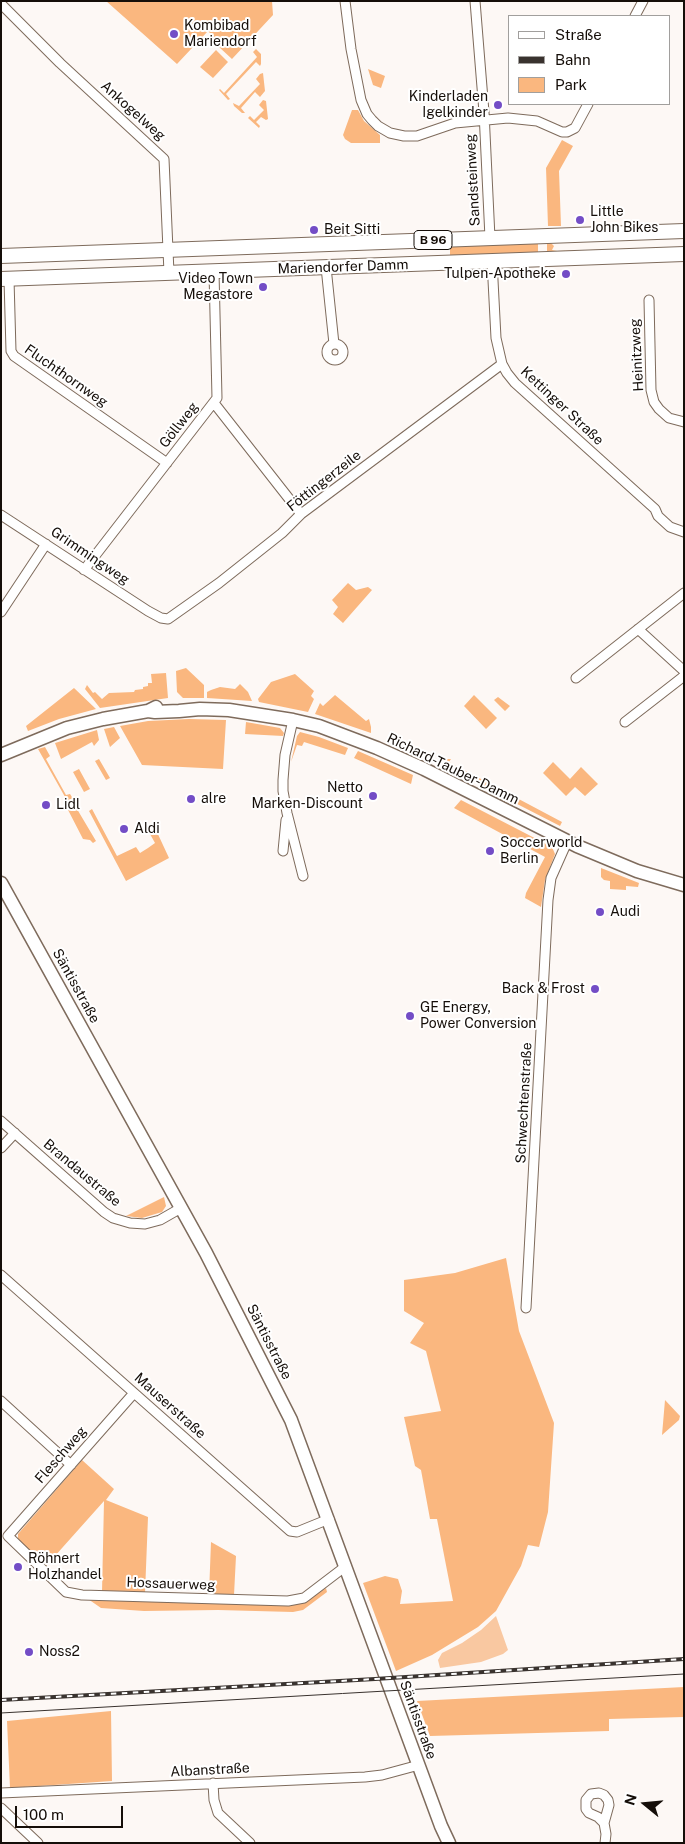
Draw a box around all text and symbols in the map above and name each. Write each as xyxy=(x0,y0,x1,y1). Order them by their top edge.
legend xyxy=(508,15,670,105)
place label: Kombibad Mariendorf xyxy=(184,18,256,50)
text: Straße xyxy=(555,26,602,43)
marker: Kombibad Mariendorf xyxy=(168,28,180,40)
text: Bahn xyxy=(555,51,591,68)
text: Park xyxy=(555,76,587,93)
street label: Ankogelweg xyxy=(97,78,169,144)
place label: Kinderladen Igelkinder xyxy=(409,89,488,121)
marker: Kinderladen Igelkinder xyxy=(492,99,504,111)
street label: Sandsteinweg xyxy=(462,133,484,227)
place label: Little John Bikes xyxy=(590,204,658,236)
marker: Little John Bikes xyxy=(574,214,586,226)
place label: Beit Sitti xyxy=(324,222,380,238)
marker: Beit Sitti xyxy=(308,224,320,236)
road number: B 96 xyxy=(414,230,452,250)
street label: Mariendorfer Damm xyxy=(277,256,409,278)
place label: Tulpen-Apotheke xyxy=(444,266,556,282)
marker: Tulpen-Apotheke xyxy=(560,268,572,280)
place label: Video Town Megastore xyxy=(178,271,253,304)
marker: Video Town Megastore xyxy=(257,281,269,293)
street label: Heinitzweg xyxy=(627,318,647,392)
street label: Fluchthornweg xyxy=(21,341,111,411)
street label: Kettinger Straße xyxy=(517,363,607,449)
street label: Göllweg xyxy=(156,399,202,451)
street label: Föttingerzeile xyxy=(284,447,364,515)
street label: Grimmingweg xyxy=(47,524,133,588)
street label: Richard-Tauber-Damm xyxy=(384,730,522,808)
place label: Netto Marken-Discount xyxy=(251,780,363,812)
marker: Netto Marken-Discount xyxy=(367,790,379,802)
place label: alre xyxy=(201,791,226,807)
marker: alre xyxy=(185,793,197,805)
place label: Lidl xyxy=(56,797,80,813)
marker: Lidl xyxy=(40,799,52,811)
place label: Aldi xyxy=(134,821,160,837)
marker: Aldi xyxy=(118,823,130,835)
place label: Soccerworld Berlin xyxy=(500,835,582,868)
marker: Soccerworld Berlin xyxy=(484,845,496,857)
place label: Audi xyxy=(610,904,640,920)
marker: Audi xyxy=(594,906,606,918)
street label: Säntisstraße xyxy=(49,946,103,1026)
place label: Back & Frost xyxy=(502,981,585,997)
marker: Back & Frost xyxy=(589,983,601,995)
place label: GE Energy, Power Conversion xyxy=(420,1000,536,1032)
marker: GE Energy, Power Conversion xyxy=(404,1010,416,1022)
street label: Schwechtenstraße xyxy=(512,1042,536,1164)
street label: Brandaustraße xyxy=(40,1136,124,1210)
street label: Säntisstraße xyxy=(243,1302,295,1382)
street label: Mauserstraße xyxy=(131,1370,209,1442)
street label: Fleschweg xyxy=(32,1423,90,1487)
place label: Röhnert Holzhandel xyxy=(28,1551,102,1584)
marker: Röhnert Holzhandel xyxy=(12,1561,24,1573)
street label: Hossauerweg xyxy=(126,1574,216,1594)
place label: Noss2 xyxy=(39,1644,80,1660)
marker: Noss2 xyxy=(23,1646,35,1658)
street label: Säntisstraße xyxy=(396,1678,440,1762)
street label: Albanstraße xyxy=(170,1760,250,1780)
north arrow xyxy=(620,1779,670,1829)
text: N xyxy=(621,1792,640,1807)
scale bar xyxy=(18,1796,125,1828)
text: 100 m xyxy=(23,1806,64,1823)

